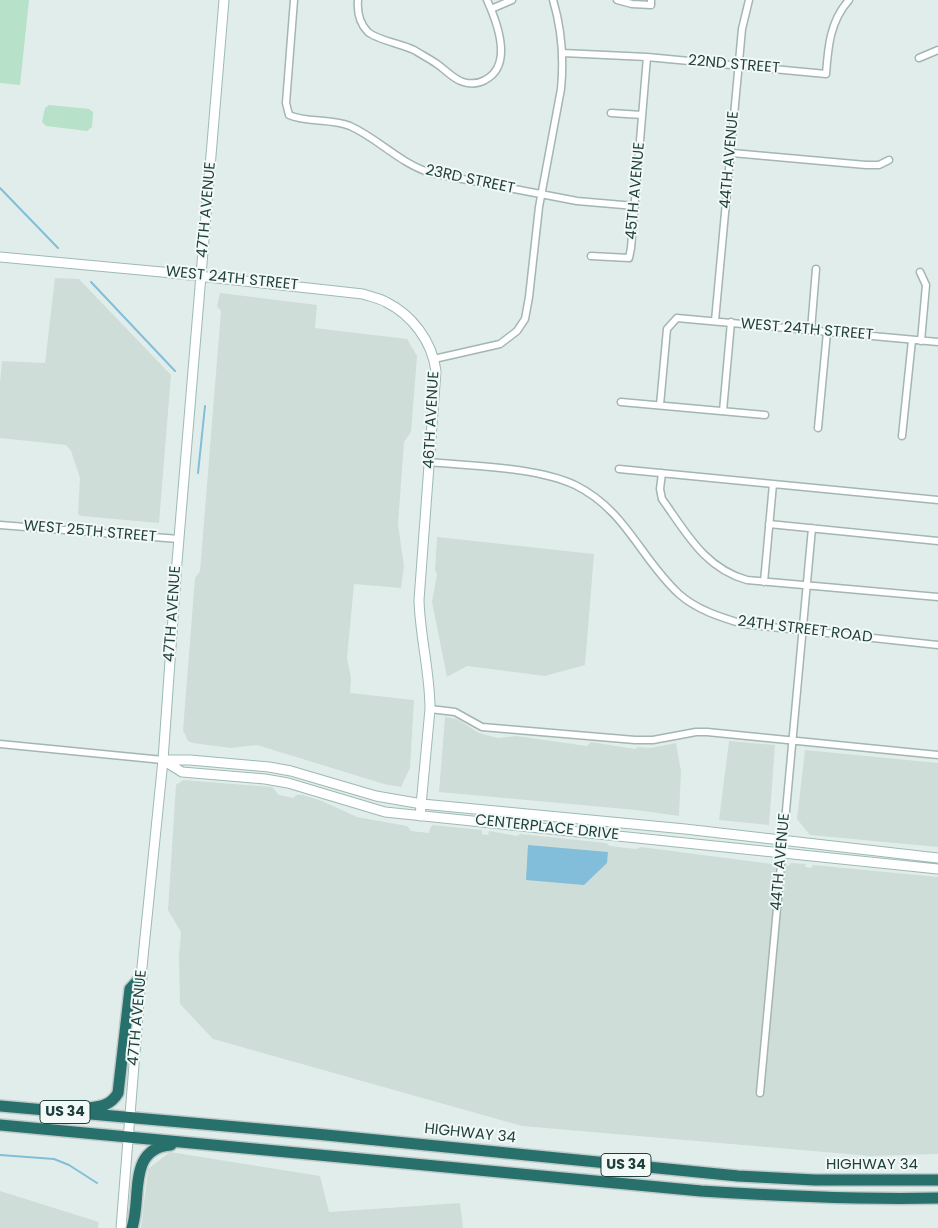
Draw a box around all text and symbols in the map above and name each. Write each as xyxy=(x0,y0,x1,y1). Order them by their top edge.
street label: 22ND STREET xyxy=(687,52,781,78)
street label: 44TH AVENUE xyxy=(717,111,743,209)
street label: 45TH AVENUE xyxy=(623,142,649,240)
street label: 47TH AVENUE xyxy=(194,161,220,259)
street label: 23RD STREET xyxy=(424,162,516,198)
street label: WEST 24TH STREET xyxy=(165,263,299,295)
street label: WEST 24TH STREET xyxy=(740,315,874,345)
street label: 46TH AVENUE xyxy=(420,371,444,469)
street label: WEST 25TH STREET xyxy=(23,517,157,547)
street label: 47TH AVENUE xyxy=(161,565,185,663)
street label: 24TH STREET ROAD xyxy=(737,613,873,647)
street label: CENTERPLACE DRIVE xyxy=(474,811,620,845)
street label: 44TH AVENUE xyxy=(768,813,794,911)
street label: 47TH AVENUE xyxy=(125,969,151,1067)
road number: US 34 xyxy=(40,1100,90,1124)
street label: HIGHWAY 34 xyxy=(423,1120,517,1148)
road number: US 34 xyxy=(601,1154,651,1176)
street label: HIGHWAY 34 xyxy=(826,1156,918,1174)

